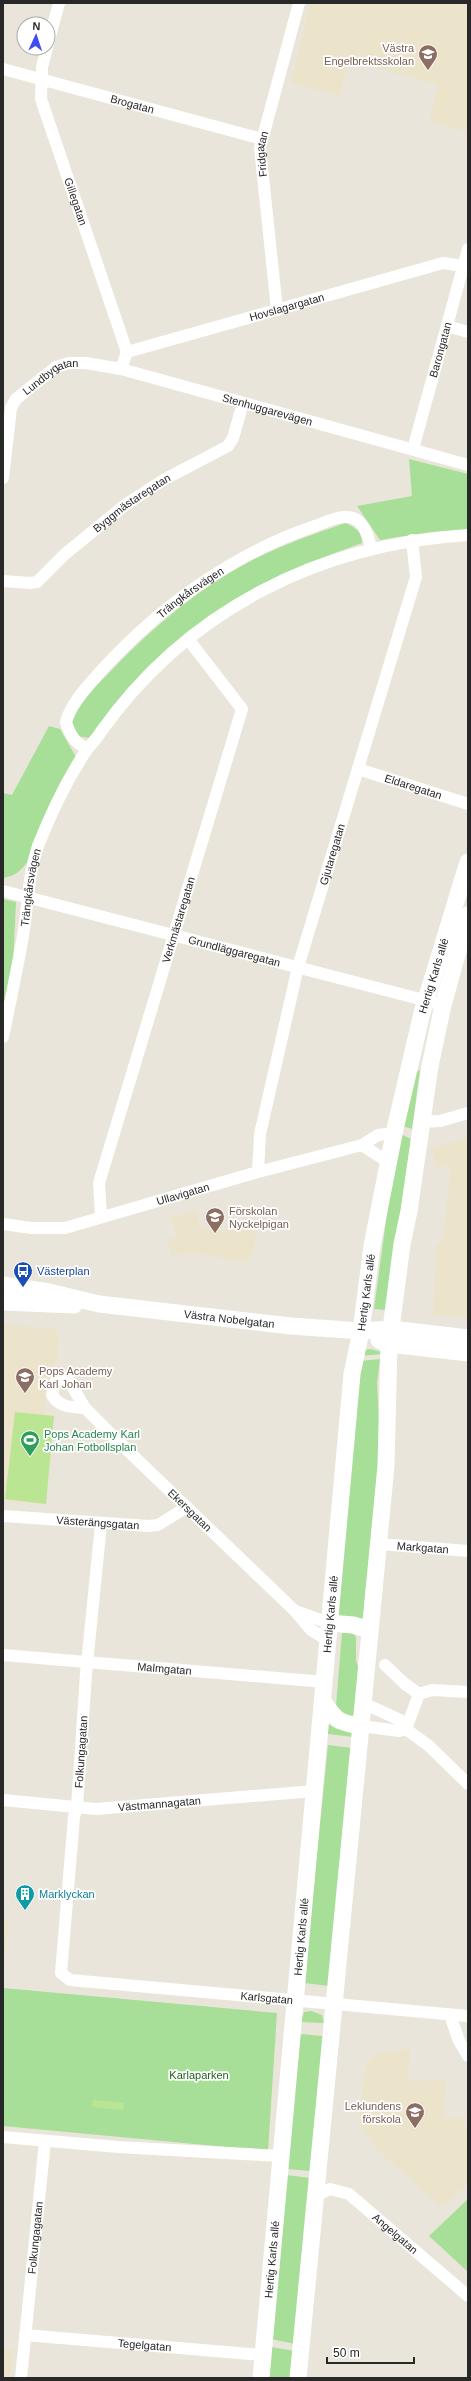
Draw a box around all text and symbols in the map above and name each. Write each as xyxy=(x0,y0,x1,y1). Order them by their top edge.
north arrow xyxy=(16,16,56,56)
text: N xyxy=(32,20,41,32)
place label: Västra Engelbrektsskolan xyxy=(324,42,415,67)
school or university icon: Västra Engelbrektsskolan xyxy=(417,43,439,71)
street label: Brogatan xyxy=(109,92,156,116)
street label: Fridgatan xyxy=(254,130,270,178)
street label: Gillegatan xyxy=(62,176,90,227)
street label: Hovslagargatan xyxy=(248,291,326,323)
street label: Barongatan xyxy=(427,321,454,379)
street label: Lundbygatan xyxy=(20,357,78,397)
street label: Stenhuggarevägen xyxy=(221,391,314,428)
street label: Byggmästaregatan xyxy=(91,471,172,535)
street label: Trängkårsvägen xyxy=(155,564,226,620)
street label: Eldaregatan xyxy=(383,772,443,801)
street label: Gjutaregatan xyxy=(317,822,347,887)
street label: Trängkårsvägen xyxy=(18,847,43,927)
street label: Verkmästaregatan xyxy=(160,875,197,964)
street label: Grundläggaregatan xyxy=(187,933,282,969)
street label: Hertig Karls allé xyxy=(416,937,450,1015)
street label: Ullavigatan xyxy=(155,1180,211,1207)
place label: Förskolan Nyckelpigan xyxy=(229,1205,289,1230)
school or university icon: Förskolan Nyckelpigan xyxy=(204,1206,226,1234)
street label: Hertig Karls allé xyxy=(355,1253,377,1332)
bus stop icon: Västerplan xyxy=(12,1260,34,1288)
place label: Västerplan xyxy=(37,1265,90,1277)
street label: Västra Nobelgatan xyxy=(183,1308,275,1330)
place label: Pops Academy Karl Johan xyxy=(39,1365,113,1390)
school or university icon: Pops Academy Karl Johan xyxy=(14,1366,36,1394)
place label: Pops Academy Karl Johan Fotbollsplan xyxy=(44,1428,140,1453)
sports icon: Pops Academy Karl Johan Fotbollsplan xyxy=(19,1429,41,1457)
street label: Ekersgatan xyxy=(166,1487,214,1534)
street label: Västerängsgatan xyxy=(56,1514,140,1531)
street label: Markgatan xyxy=(396,1539,449,1555)
street label: Hertig Karls allé xyxy=(321,1575,340,1653)
street label: Malmgatan xyxy=(137,1660,192,1677)
street label: Folkungagatan xyxy=(72,1715,90,1789)
street label: Västmannagatan xyxy=(117,1794,201,1813)
building icon: Marklyckan xyxy=(14,1883,36,1911)
place label: Marklyckan xyxy=(39,1888,95,1900)
street label: Hertig Karls allé xyxy=(292,1898,310,1976)
street label: Karlsgatan xyxy=(240,1989,294,2006)
park label: Karlaparken xyxy=(169,2069,229,2081)
place label: Leklundens förskola xyxy=(345,2100,402,2125)
school or university icon: Leklundens förskola xyxy=(404,2101,426,2129)
street label: Folkungagatan xyxy=(26,2201,45,2275)
street label: Angelgatan xyxy=(370,2211,420,2256)
street label: Hertig Karls allé xyxy=(262,2220,281,2299)
street label: Tegelgatan xyxy=(117,2337,172,2353)
scale bar xyxy=(327,2339,414,2365)
text: 50 m xyxy=(333,2346,360,2360)

